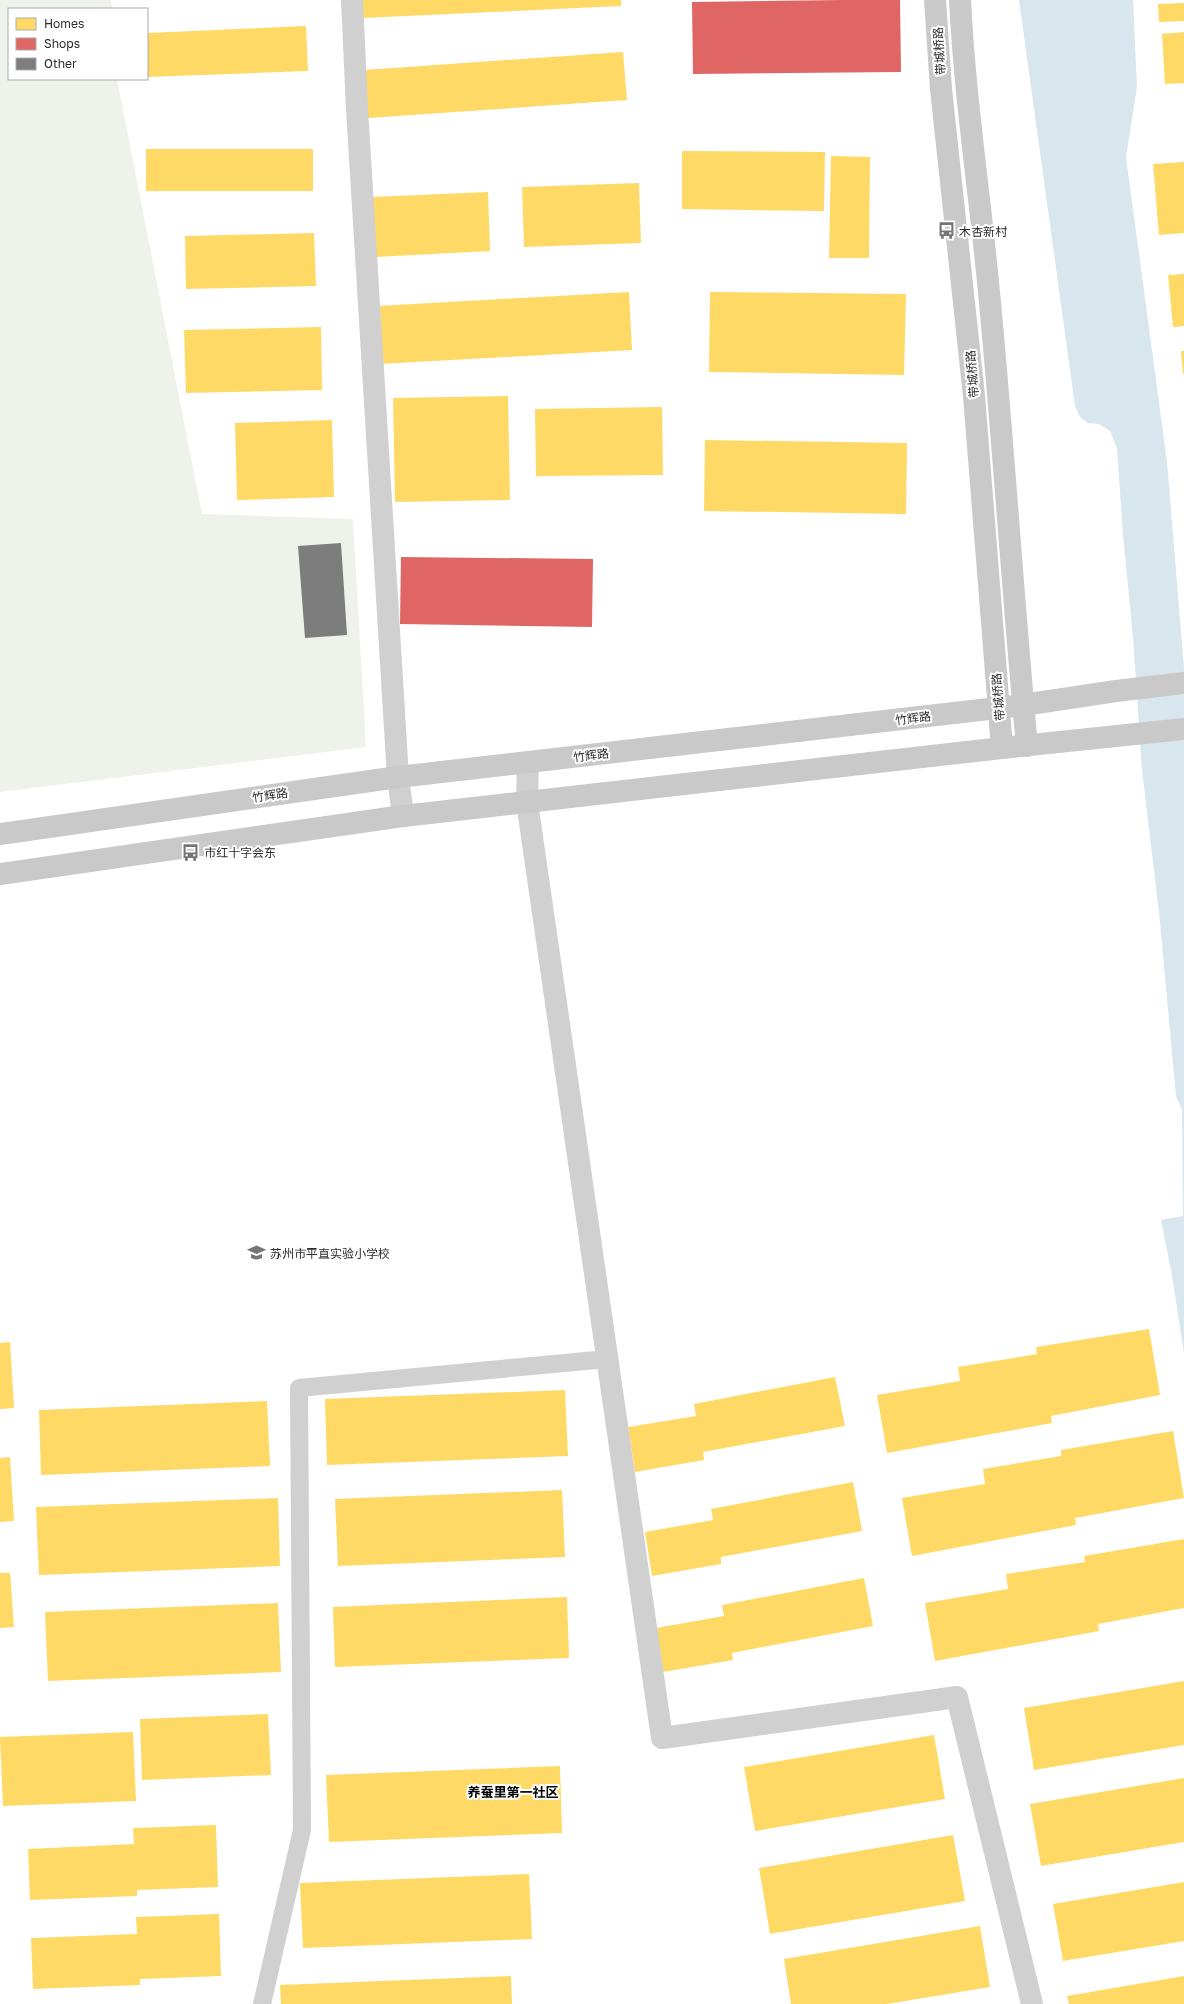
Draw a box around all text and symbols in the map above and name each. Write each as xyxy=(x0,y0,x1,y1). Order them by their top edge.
legend xyxy=(8,8,148,80)
text: Homes xyxy=(44,16,84,31)
street label: 带城桥路 xyxy=(930,27,948,75)
text: Shops xyxy=(44,36,80,51)
text: Other xyxy=(44,56,77,71)
bus stop icon: 木杏新村 xyxy=(936,221,956,241)
place label: 木杏新村 xyxy=(959,224,1008,239)
street label: 带城桥路 xyxy=(962,349,982,399)
street label: 带城桥路 xyxy=(988,672,1008,722)
street label: 竹辉路 xyxy=(894,708,932,728)
street label: 竹辉路 xyxy=(572,745,610,765)
street label: 竹辉路 xyxy=(251,785,289,805)
bus stop icon: 市红十字会东 xyxy=(181,842,201,862)
place label: 市红十字会东 xyxy=(204,845,276,860)
school or university icon: 苏州市平直实验小学校 xyxy=(247,1243,267,1263)
place label: 苏州市平直实验小学校 xyxy=(270,1246,390,1261)
district label: 养蚕里第一社区 xyxy=(467,1784,559,1800)

